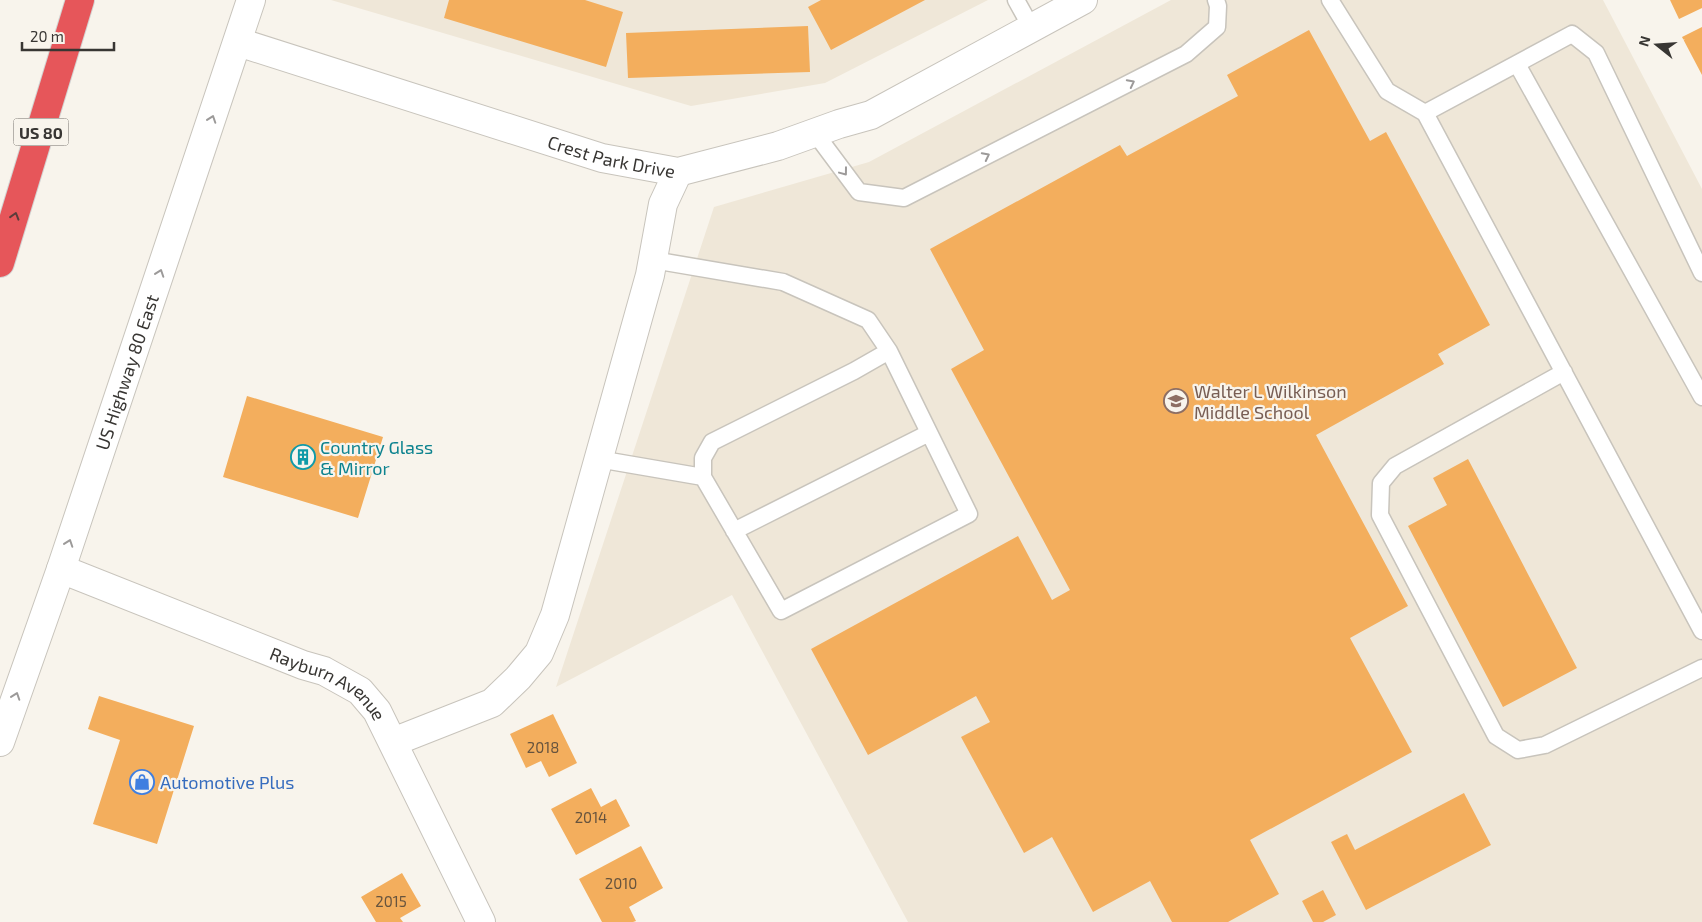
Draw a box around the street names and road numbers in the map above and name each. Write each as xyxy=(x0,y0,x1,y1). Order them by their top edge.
road number: US 80 xyxy=(13,118,68,146)
street label: Crest Park Drive xyxy=(545,130,677,182)
street label: US Highway 80 East xyxy=(91,291,163,453)
street label: Rayburn Avenue xyxy=(267,642,391,724)

